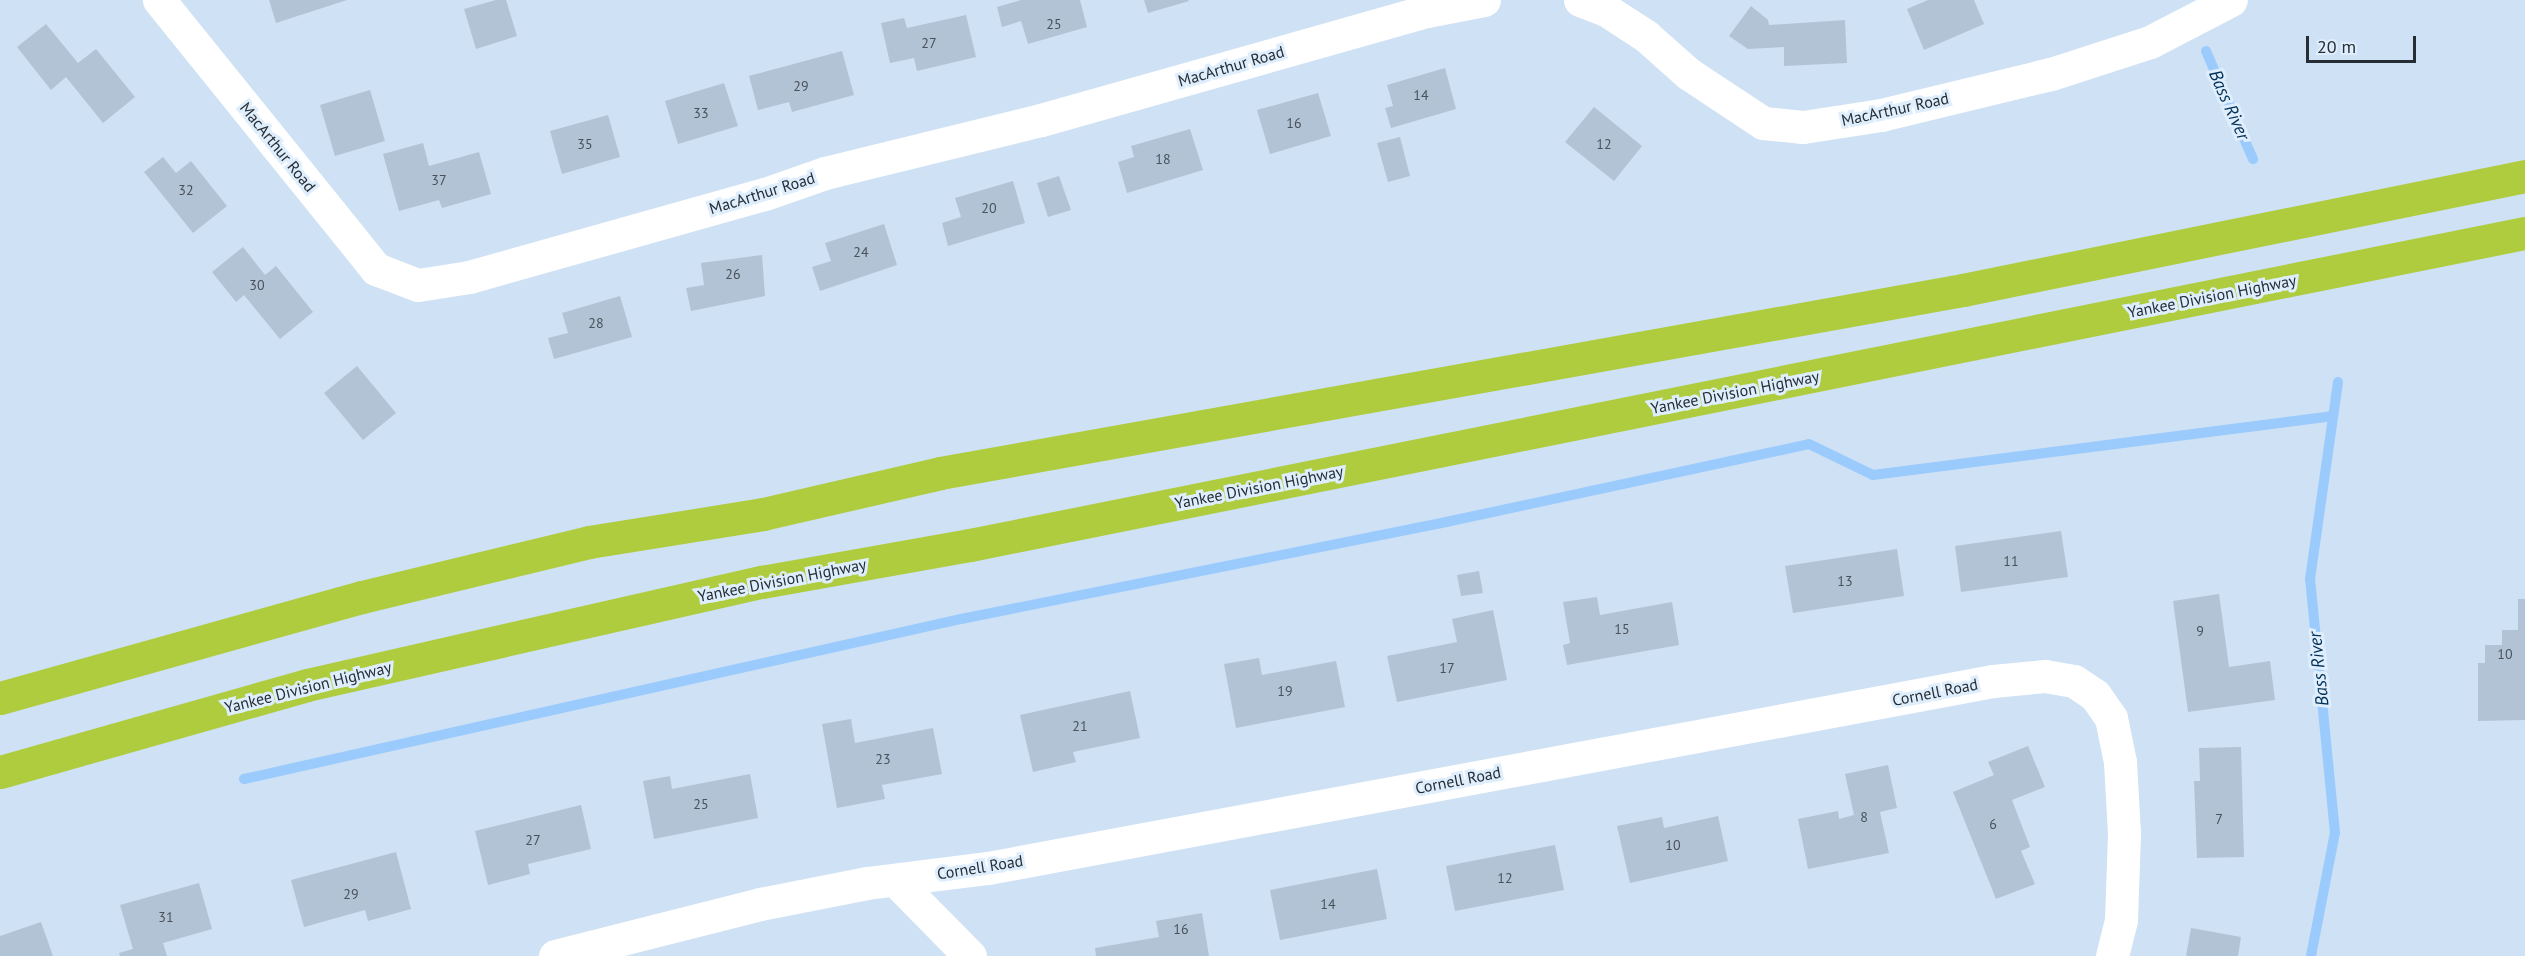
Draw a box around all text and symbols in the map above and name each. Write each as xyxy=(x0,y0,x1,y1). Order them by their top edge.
house number: 25 xyxy=(1046,16,1062,32)
scale bar xyxy=(2309,24,2418,62)
house number: 27 xyxy=(921,35,937,51)
text: 20 m xyxy=(2317,35,2356,58)
street label: MacArthur Road xyxy=(1176,42,1286,90)
water label: Bass River xyxy=(2204,67,2254,143)
house number: 29 xyxy=(793,78,809,94)
house number: 14 xyxy=(1413,87,1429,103)
street label: MacArthur Road xyxy=(1839,88,1951,130)
street label: MacArthur Road xyxy=(236,98,320,196)
house number: 33 xyxy=(693,105,709,121)
house number: 16 xyxy=(1286,115,1302,131)
house number: 35 xyxy=(577,136,593,152)
house number: 12 xyxy=(1596,136,1612,152)
house number: 18 xyxy=(1155,151,1171,167)
street label: MacArthur Road xyxy=(707,168,817,218)
house number: 37 xyxy=(431,172,447,188)
house number: 32 xyxy=(178,182,194,198)
house number: 20 xyxy=(981,200,997,216)
house number: 24 xyxy=(853,244,869,260)
house number: 26 xyxy=(725,266,741,282)
street label: Yankee Division Highway xyxy=(2126,270,2298,322)
house number: 30 xyxy=(249,277,265,293)
house number: 28 xyxy=(588,315,604,331)
street label: Yankee Division Highway xyxy=(1649,366,1821,418)
street label: Yankee Division Highway xyxy=(1173,461,1345,513)
house number: 11 xyxy=(2003,553,2019,569)
street label: Yankee Division Highway xyxy=(696,554,868,606)
house number: 13 xyxy=(1837,573,1853,589)
house number: 15 xyxy=(1614,621,1630,637)
house number: 9 xyxy=(2196,623,2204,639)
water label: Bass River xyxy=(2304,631,2334,707)
house number: 10 xyxy=(2497,646,2513,662)
street label: Yankee Division Highway xyxy=(223,657,393,717)
house number: 17 xyxy=(1439,660,1455,676)
street label: Cornell Road xyxy=(1890,674,1980,710)
house number: 19 xyxy=(1277,683,1293,699)
house number: 21 xyxy=(1072,718,1088,734)
house number: 23 xyxy=(875,751,891,767)
street label: Cornell Road xyxy=(1413,762,1503,798)
house number: 25 xyxy=(693,796,709,812)
house number: 8 xyxy=(1860,809,1868,825)
house number: 7 xyxy=(2215,811,2223,827)
house number: 6 xyxy=(1989,816,1997,832)
house number: 27 xyxy=(525,832,541,848)
house number: 10 xyxy=(1665,837,1681,853)
street label: Cornell Road xyxy=(936,851,1024,883)
house number: 12 xyxy=(1497,870,1513,886)
house number: 29 xyxy=(343,886,359,902)
house number: 14 xyxy=(1320,896,1336,912)
house number: 31 xyxy=(158,909,174,925)
house number: 16 xyxy=(1173,921,1189,937)

